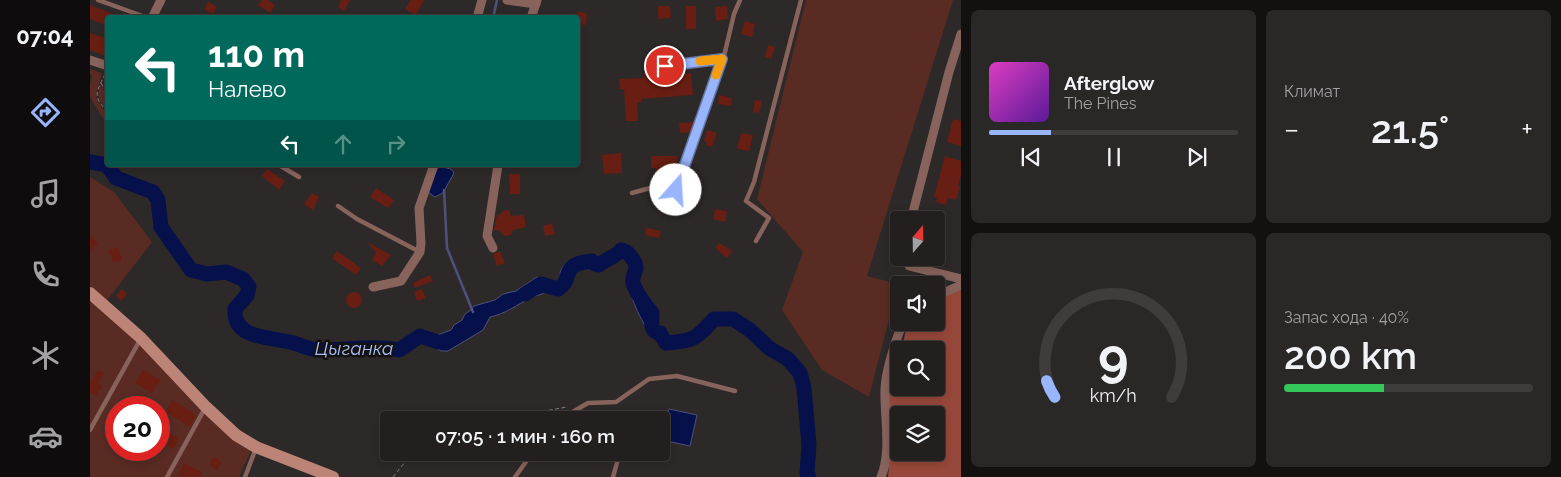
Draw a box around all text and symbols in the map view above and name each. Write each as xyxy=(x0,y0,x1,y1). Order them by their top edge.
text: 07:04 xyxy=(16,23,74,49)
text: 110 m xyxy=(208,34,305,75)
icon: left xyxy=(125,35,190,100)
pin xyxy=(644,45,686,87)
icon: arrive xyxy=(651,52,679,80)
text: Afterglow xyxy=(1064,72,1154,94)
text: Налево xyxy=(208,76,286,102)
text: Климат xyxy=(1284,82,1340,101)
text: The Pines xyxy=(1064,94,1136,113)
icon: directions xyxy=(28,95,63,130)
text: 21.5° xyxy=(1371,107,1449,152)
text: − xyxy=(1284,113,1299,146)
text: + xyxy=(1521,113,1533,146)
icon: left xyxy=(276,130,304,158)
icon: ahead xyxy=(329,130,357,158)
icon: right xyxy=(382,130,410,158)
icon: previous xyxy=(1017,143,1045,171)
icon: pause xyxy=(1100,143,1128,171)
icon: next xyxy=(1183,143,1211,171)
position arrow xyxy=(649,163,701,215)
icon: music xyxy=(28,176,63,211)
north arrow xyxy=(890,211,945,266)
map controls xyxy=(890,211,945,461)
icon: phone xyxy=(28,257,63,292)
button: sound xyxy=(890,276,945,331)
text: Запас хода · 40% xyxy=(1284,308,1409,327)
text: 9 xyxy=(1098,327,1129,388)
text: 200 km xyxy=(1284,333,1417,378)
water label: Цыганка xyxy=(315,337,393,359)
icon: climate xyxy=(28,338,63,373)
button: search xyxy=(890,341,945,396)
text: km/h xyxy=(1090,385,1137,406)
speed limit sign: 20 xyxy=(105,396,170,461)
button: layers xyxy=(890,406,945,461)
icon: car xyxy=(28,419,63,454)
text: 07:05 · 1 мин · 160 m xyxy=(435,425,615,447)

